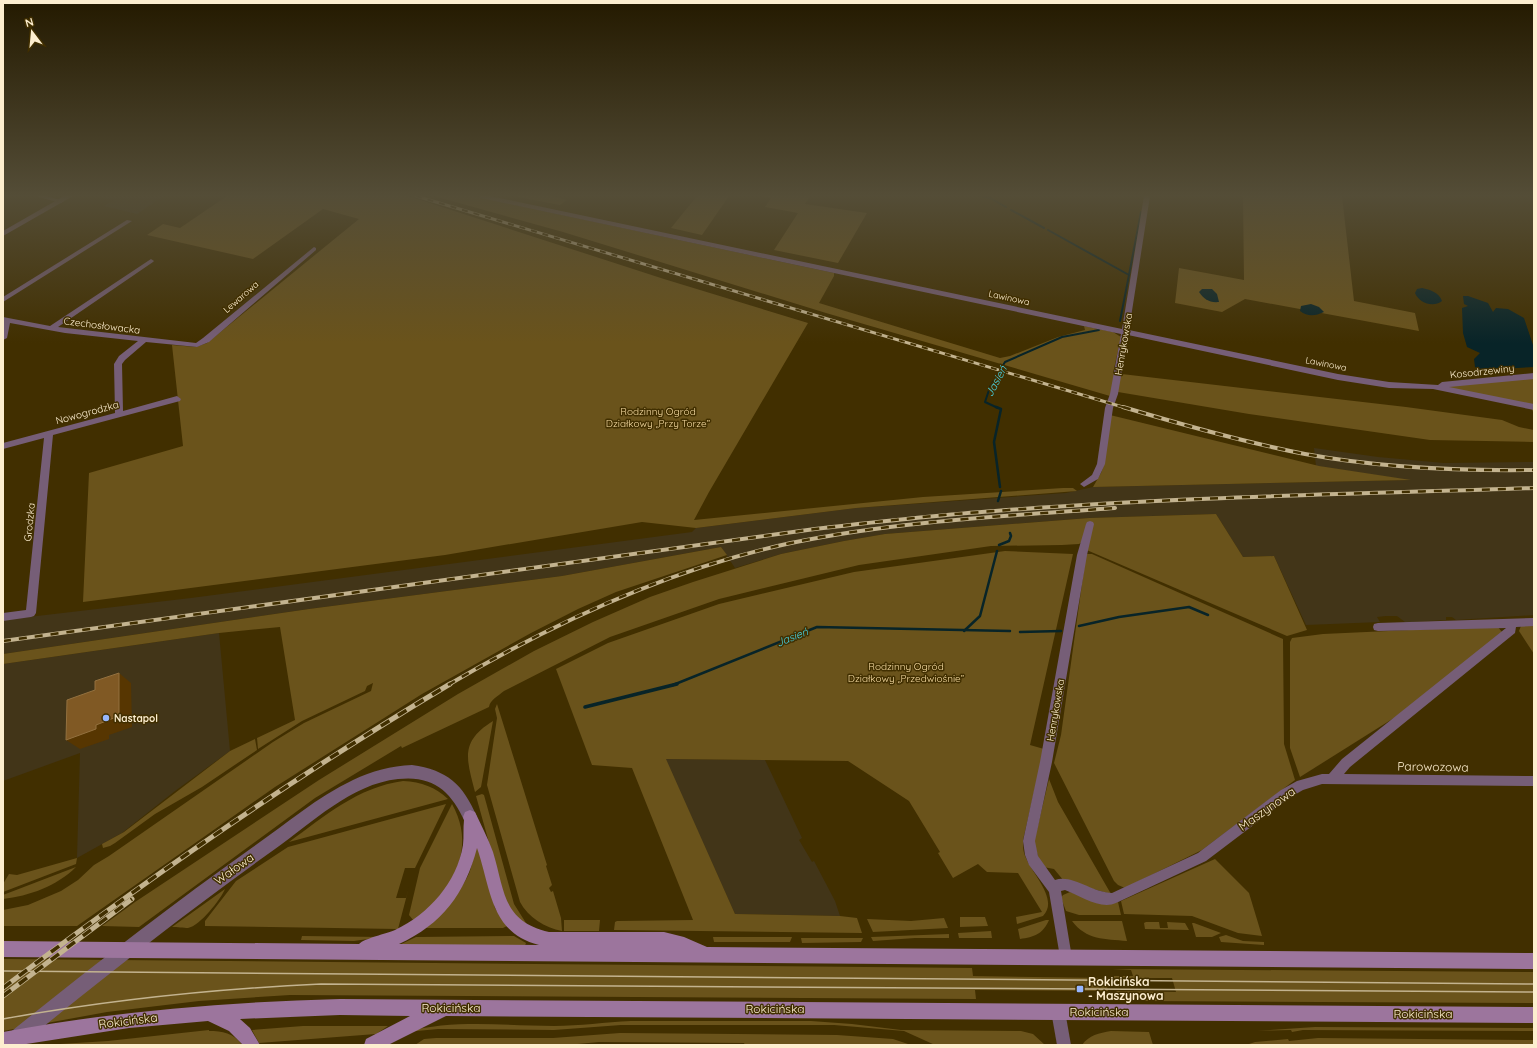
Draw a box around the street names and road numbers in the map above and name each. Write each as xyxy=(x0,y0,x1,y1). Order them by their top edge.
street label: Lewarowa xyxy=(221,278,261,315)
street label: Lawinowa xyxy=(988,288,1031,307)
street label: Henrykowska xyxy=(1112,312,1135,376)
street label: Czechosłowacka xyxy=(63,314,141,337)
street label: Lawinowa xyxy=(1305,354,1348,373)
street label: Kosodrzewiny xyxy=(1449,362,1515,381)
street label: Nowogrodzka xyxy=(54,398,120,427)
street label: Grodzka xyxy=(21,502,38,542)
street label: Henrykowska xyxy=(1044,678,1067,742)
street label: Parowozowa xyxy=(1397,758,1469,775)
street label: Maszynowa xyxy=(1235,784,1298,834)
street label: Wałowa xyxy=(211,850,256,888)
street label: Rokicińska xyxy=(421,1000,481,1015)
street label: Rokicińska xyxy=(745,1001,805,1016)
street label: Rokicińska xyxy=(1069,1004,1129,1019)
street label: Rokicińska xyxy=(1393,1006,1453,1021)
street label: Rokicińska xyxy=(98,1009,158,1032)

